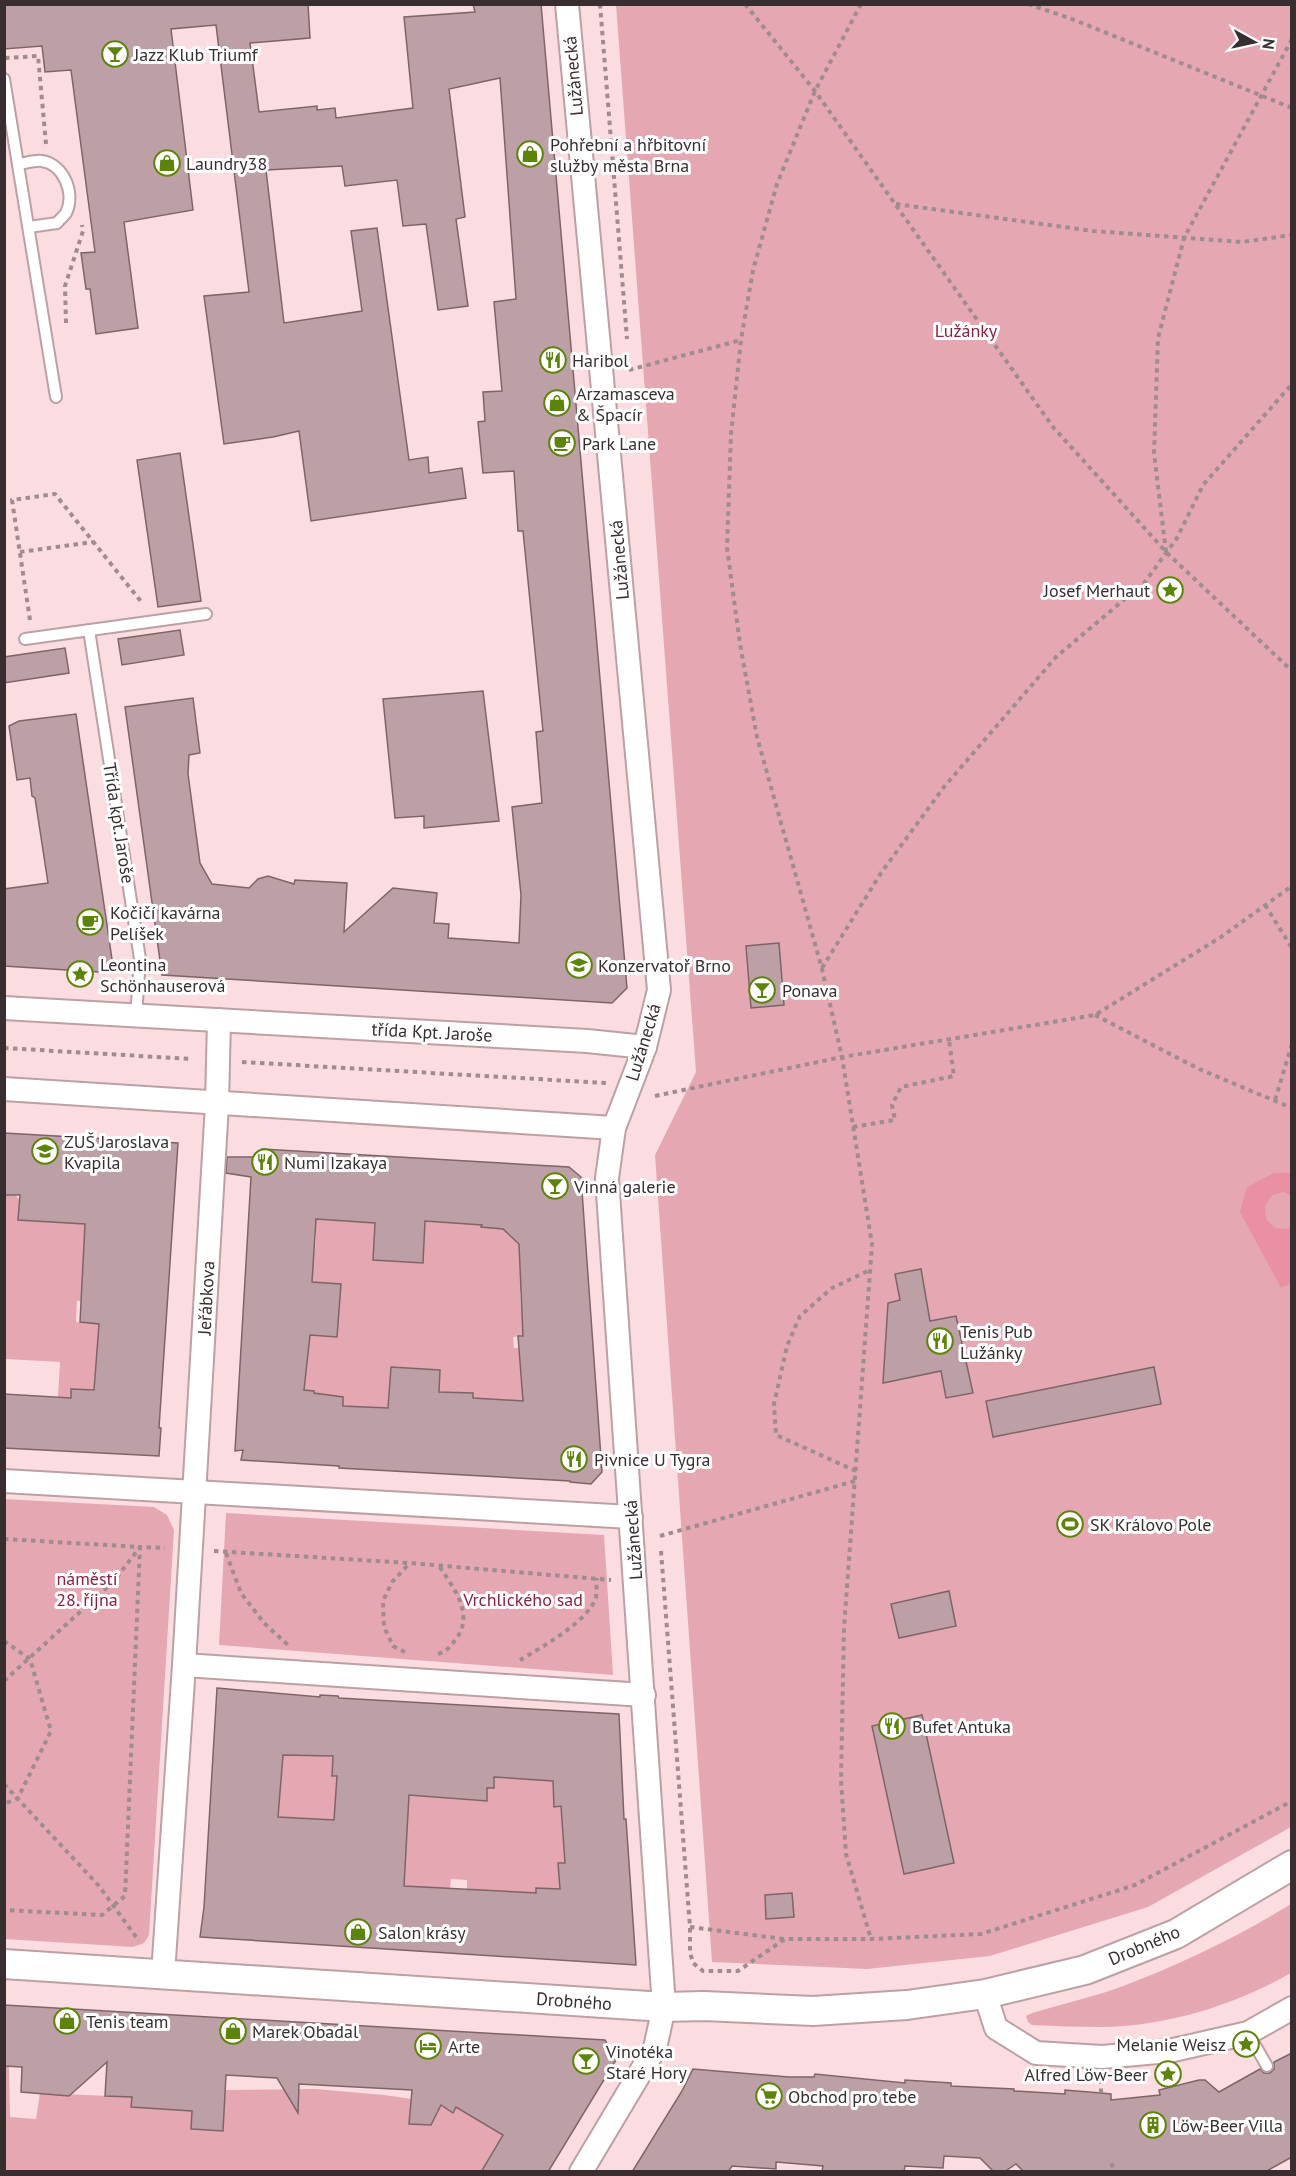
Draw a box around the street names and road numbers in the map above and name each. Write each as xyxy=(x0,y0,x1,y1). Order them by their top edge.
street label: Lužánecká xyxy=(558,35,588,117)
street label: Lužánecká xyxy=(604,519,634,601)
street label: Třída kpt. Jaroše xyxy=(98,761,140,885)
street label: Lužánecká xyxy=(620,1000,666,1084)
street label: třída Kpt. Jaroše xyxy=(371,1017,493,1047)
street label: Jeřábkova xyxy=(193,1260,219,1337)
street label: Lužánecká xyxy=(619,1499,647,1581)
street label: Drobného xyxy=(1105,1920,1183,1970)
street label: Drobného xyxy=(535,1987,613,2015)

